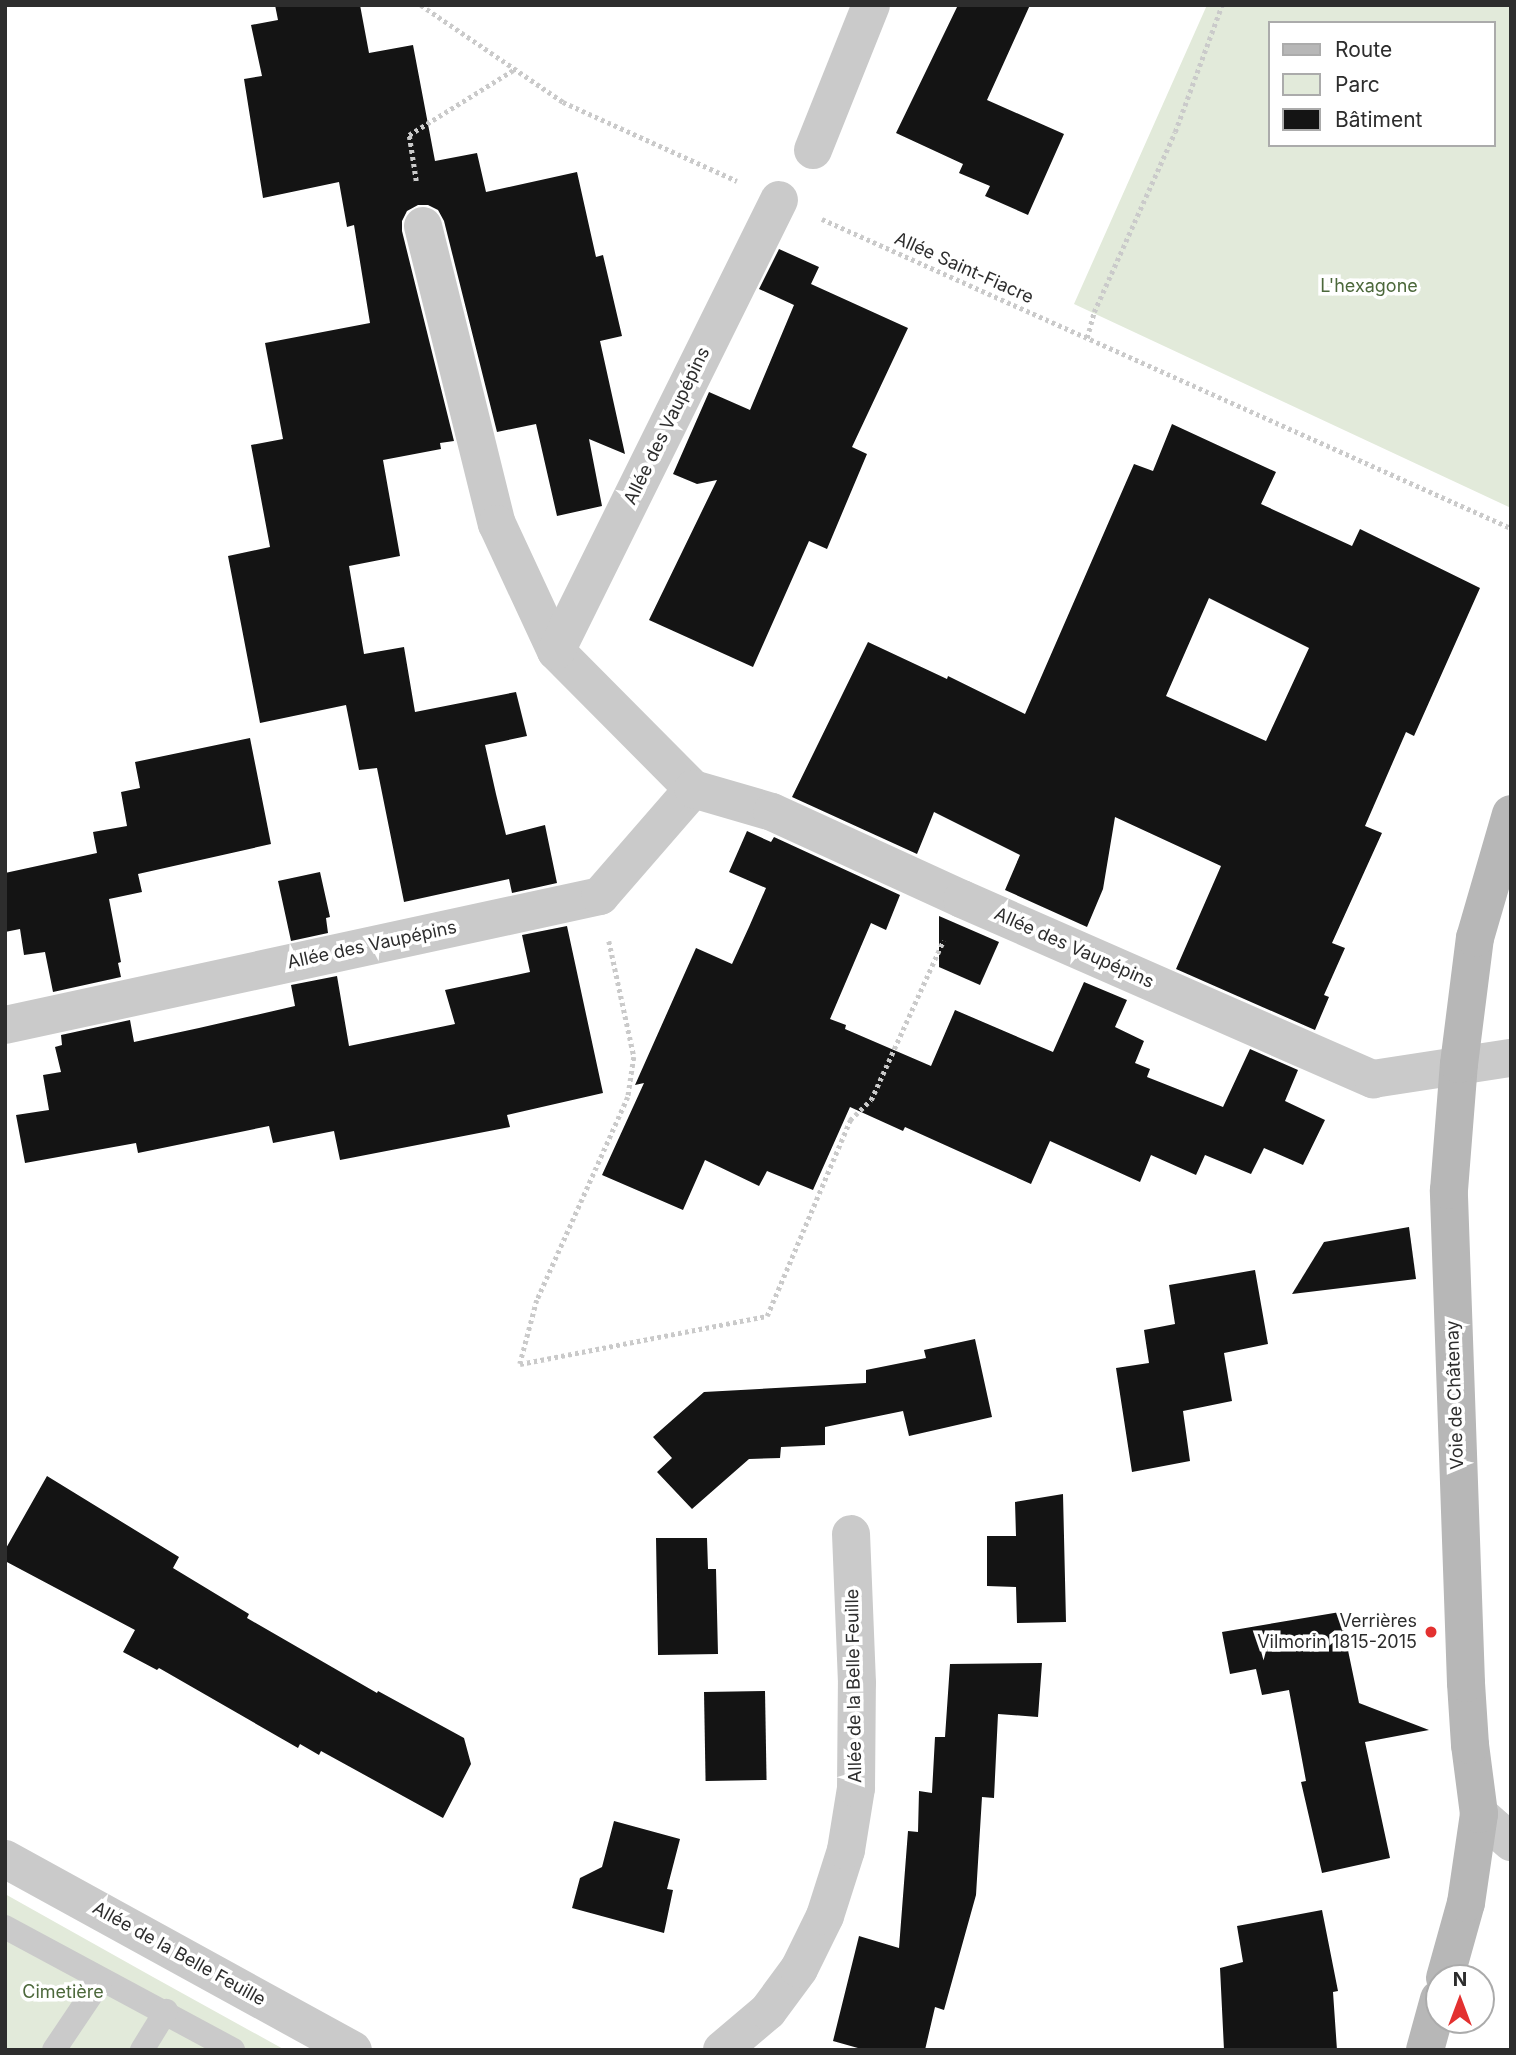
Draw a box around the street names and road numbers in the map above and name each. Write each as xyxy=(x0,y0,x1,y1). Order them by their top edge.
street label: Allée Saint-Fiacre xyxy=(891,228,1037,308)
street label: Allée des Vaupépins xyxy=(619,344,715,508)
street label: Allée des Vaupépins xyxy=(991,903,1157,993)
street label: Allée des Vaupépins xyxy=(285,916,459,974)
street label: Voie de Châtenay xyxy=(1442,1320,1468,1470)
street label: Allée de la Belle Feuille xyxy=(842,1589,866,1783)
street label: Allée de la Belle Feuille xyxy=(89,1897,269,2011)

